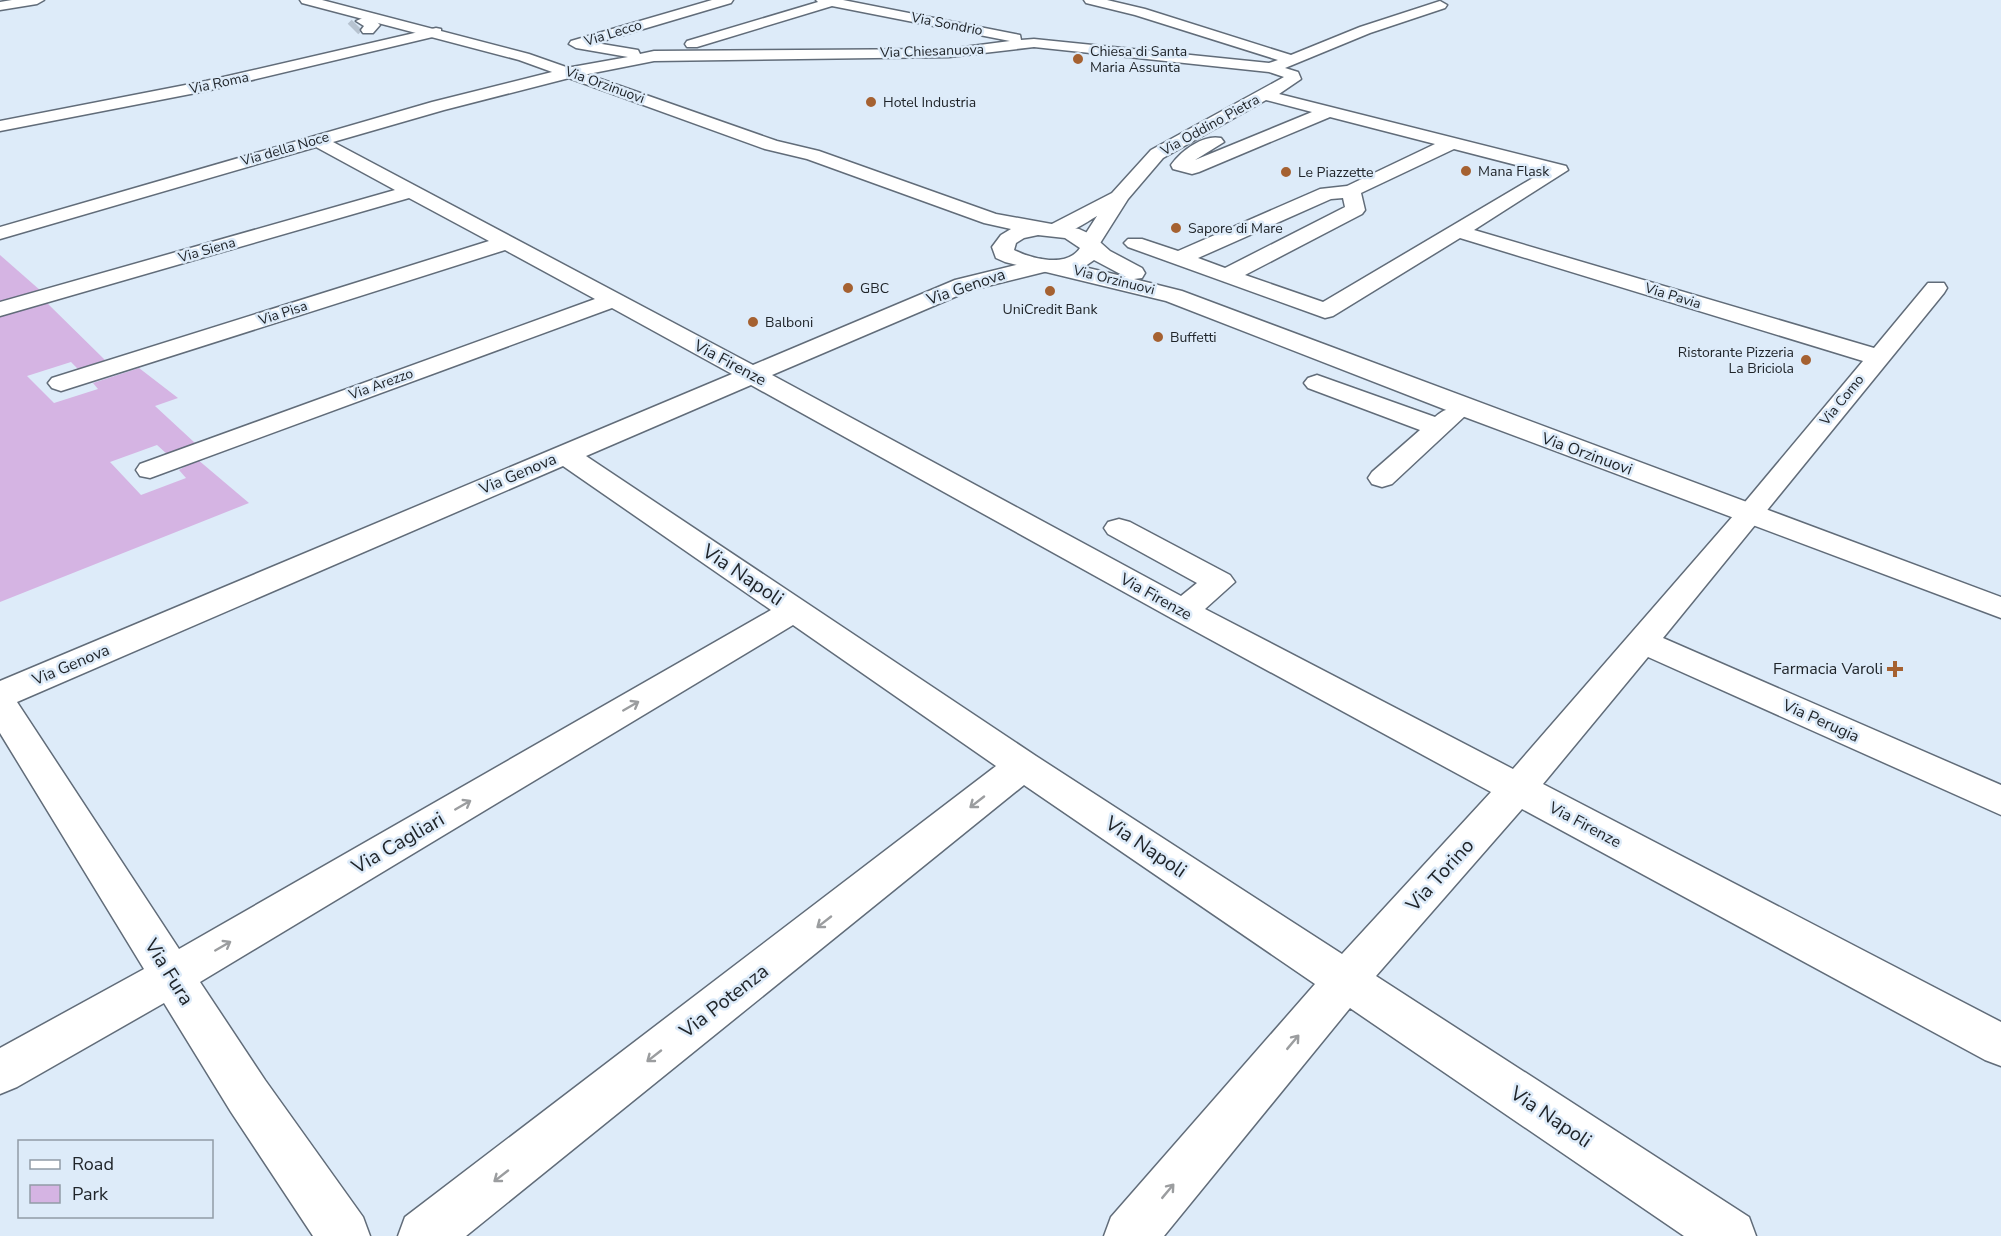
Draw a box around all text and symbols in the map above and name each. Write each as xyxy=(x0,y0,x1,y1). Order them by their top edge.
street label: Via Sondrio xyxy=(909,8,985,40)
street label: Via Lecco xyxy=(581,15,644,51)
street label: Via Chiesanuova xyxy=(879,40,984,62)
place label: Chiesa di Santa Maria Assunta xyxy=(1090,42,1187,77)
marker: Chiesa di Santa Maria Assunta xyxy=(1071,52,1085,66)
street label: Via Orzinuovi xyxy=(562,61,647,108)
street label: Via Roma xyxy=(187,67,250,99)
street label: Via Oddino Pietra xyxy=(1156,90,1263,161)
place label: Hotel Industria xyxy=(883,93,976,112)
marker: Hotel Industria xyxy=(864,95,878,109)
street label: Via della Noce xyxy=(238,127,331,171)
place label: Mana Flask xyxy=(1478,162,1550,181)
place label: Le Piazzette xyxy=(1298,163,1373,182)
marker: Mana Flask xyxy=(1459,164,1473,178)
marker: Le Piazzette xyxy=(1279,165,1293,179)
place label: Sapore di Mare xyxy=(1188,219,1283,238)
marker: Sapore di Mare xyxy=(1169,221,1183,235)
street label: Via Siena xyxy=(175,233,238,267)
street label: Via Orzinuovi xyxy=(1070,260,1157,299)
street label: Via Genova xyxy=(923,263,1008,311)
street label: Via Pavia xyxy=(1642,278,1703,314)
place label: GBC xyxy=(860,279,889,298)
marker: GBC xyxy=(841,281,855,295)
marker: UniCredit Bank xyxy=(1043,284,1057,298)
street label: Via Pisa xyxy=(255,296,310,330)
place label: UniCredit Bank xyxy=(1003,300,1098,319)
place label: Balboni xyxy=(765,313,813,332)
marker: Balboni xyxy=(746,315,760,329)
place label: Buffetti xyxy=(1170,328,1217,347)
marker: Buffetti xyxy=(1151,330,1165,344)
street label: Via Firenze xyxy=(689,334,770,391)
place label: Ristorante Pizzeria La Briciola xyxy=(1678,343,1794,378)
marker: Ristorante Pizzeria La Briciola xyxy=(1799,353,1813,367)
street label: Via Arezzo xyxy=(345,364,416,405)
street label: Via Como xyxy=(1815,370,1869,430)
street label: Via Orzinuovi xyxy=(1538,427,1636,481)
street label: Via Genova xyxy=(475,448,560,501)
street label: Via Napoli xyxy=(696,537,789,612)
street label: Via Firenze xyxy=(1115,568,1196,626)
street label: Via Genova xyxy=(28,639,113,692)
place label: Farmacia Varoli xyxy=(1773,658,1883,680)
marker: Farmacia Varoli xyxy=(1888,662,1902,676)
street label: Via Perugia xyxy=(1778,694,1863,748)
one-way arrow xyxy=(622,700,639,712)
one-way arrow xyxy=(970,795,986,808)
street label: Via Firenze xyxy=(1544,796,1625,853)
one-way arrow xyxy=(454,799,471,811)
street label: Via Cagliari xyxy=(346,806,449,881)
street label: Via Napoli xyxy=(1099,809,1192,884)
street label: Via Torino xyxy=(1399,832,1480,918)
one-way arrow xyxy=(816,916,832,929)
street label: Via Fura xyxy=(137,933,200,1010)
one-way arrow xyxy=(213,940,231,951)
street label: Via Potenza xyxy=(673,958,774,1045)
one-way arrow xyxy=(1287,1034,1300,1050)
one-way arrow xyxy=(646,1049,662,1062)
street label: Via Napoli xyxy=(1504,1079,1597,1154)
legend xyxy=(18,1140,213,1218)
text: Road xyxy=(72,1152,114,1176)
one-way arrow xyxy=(493,1169,509,1182)
text: Park xyxy=(72,1182,109,1206)
one-way arrow xyxy=(1161,1183,1174,1199)

